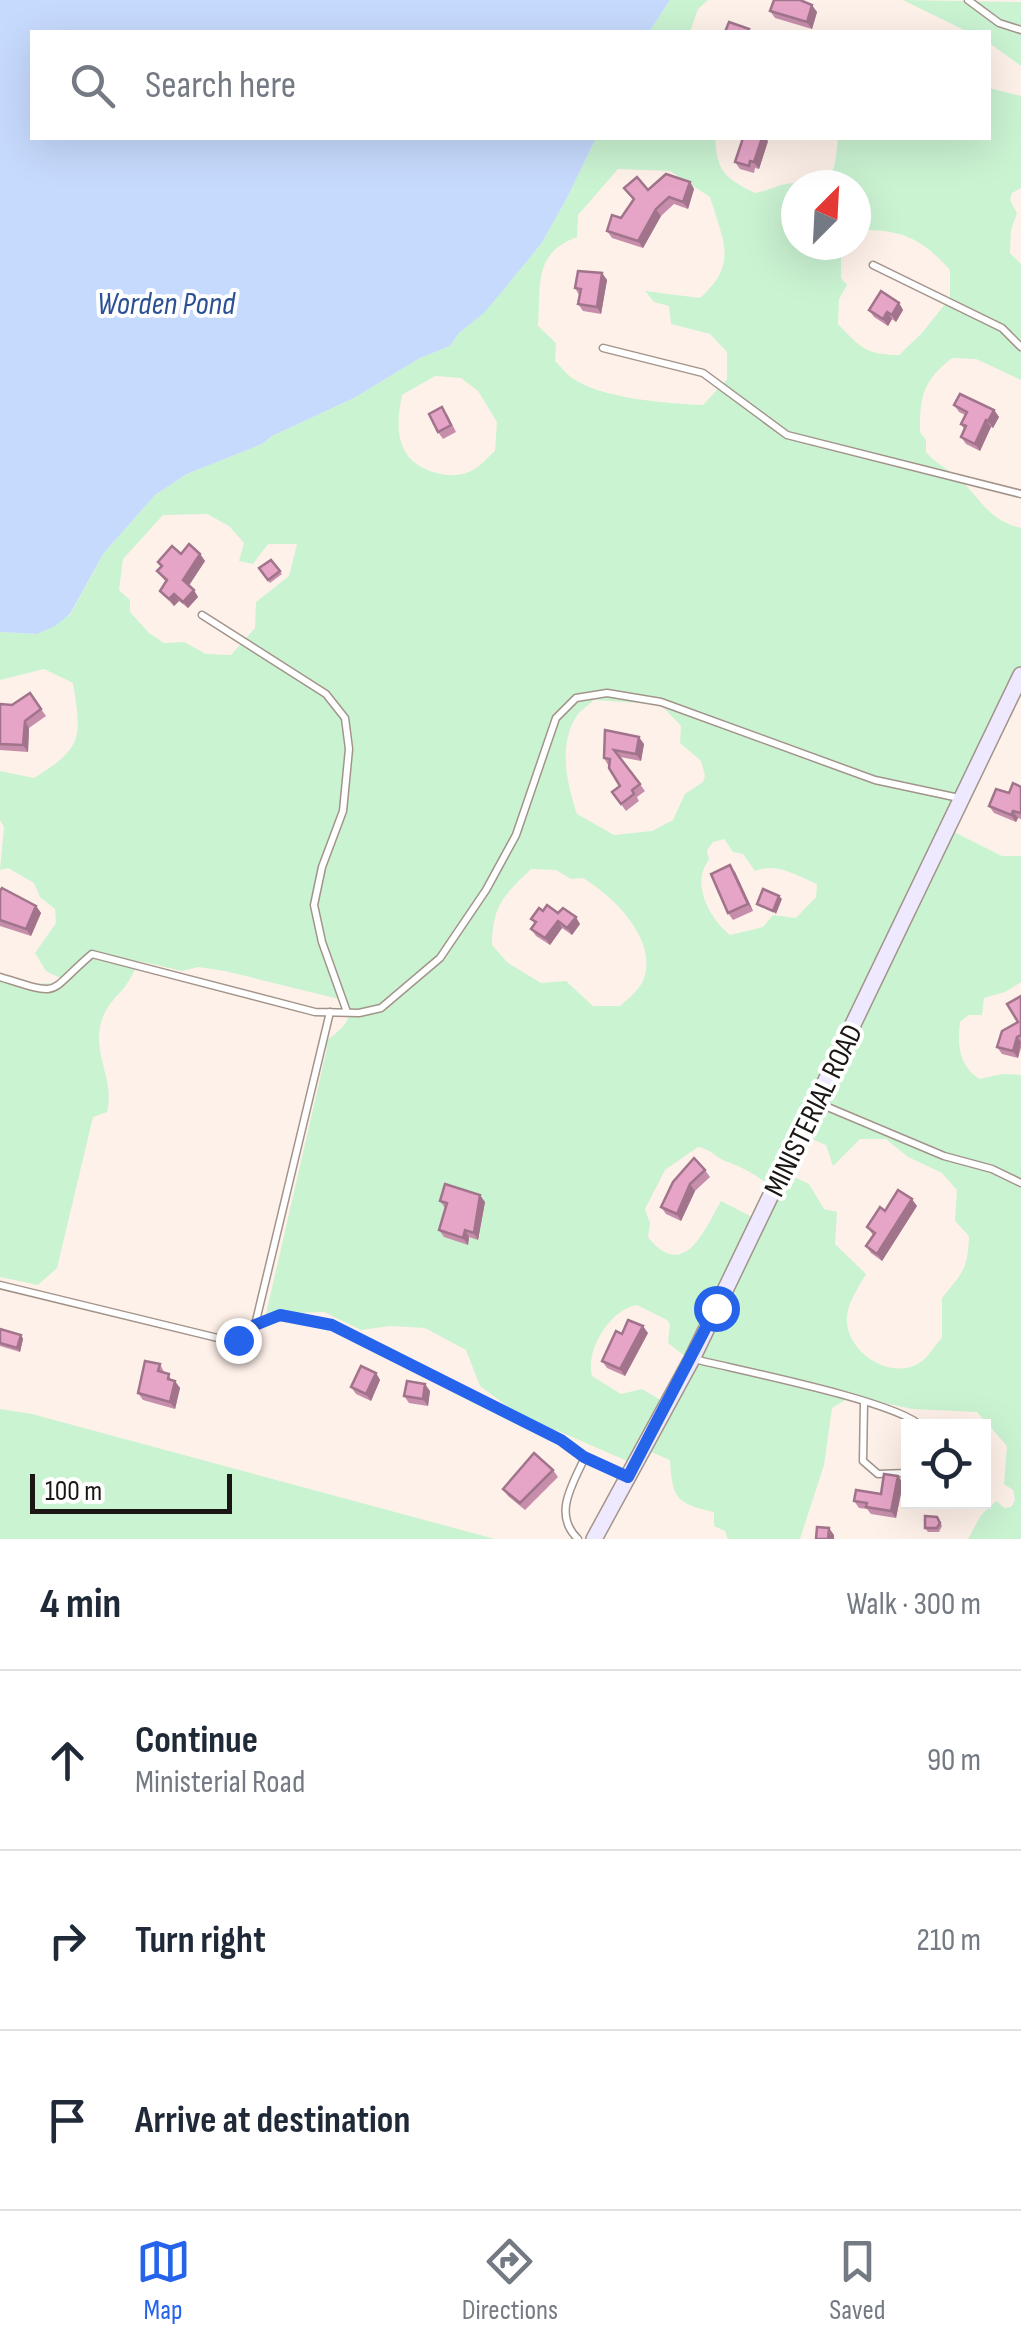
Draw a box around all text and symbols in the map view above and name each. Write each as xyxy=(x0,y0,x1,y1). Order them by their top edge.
search box xyxy=(30,30,991,140)
icon: search xyxy=(65,58,120,113)
text: Search here xyxy=(145,63,296,108)
north arrow xyxy=(781,170,871,260)
water label: Worden Pond xyxy=(97,285,236,324)
street label: MINISTERIAL ROAD xyxy=(757,1019,871,1202)
route start xyxy=(694,1286,740,1332)
route end xyxy=(216,1318,262,1364)
map controls xyxy=(901,1419,991,1509)
button: locate xyxy=(901,1419,991,1509)
scale bar xyxy=(30,1469,232,1514)
text: 100 m xyxy=(45,1475,102,1508)
text: 4 min xyxy=(40,1579,121,1630)
text: Walk · 300 m xyxy=(846,1585,981,1624)
text: Continue xyxy=(135,1718,258,1763)
icon: ahead xyxy=(40,1733,95,1788)
text: 90 m xyxy=(927,1741,981,1780)
text: Ministerial Road xyxy=(135,1763,305,1802)
icon: right xyxy=(40,1913,95,1968)
text: Turn right xyxy=(135,1918,266,1963)
text: 210 m xyxy=(917,1921,981,1960)
icon: arrive xyxy=(40,2093,95,2148)
text: Arrive at destination xyxy=(135,2098,410,2143)
tab: Map xyxy=(136,2234,191,2327)
tab: Directions xyxy=(462,2234,558,2327)
tab: Saved xyxy=(829,2234,885,2327)

